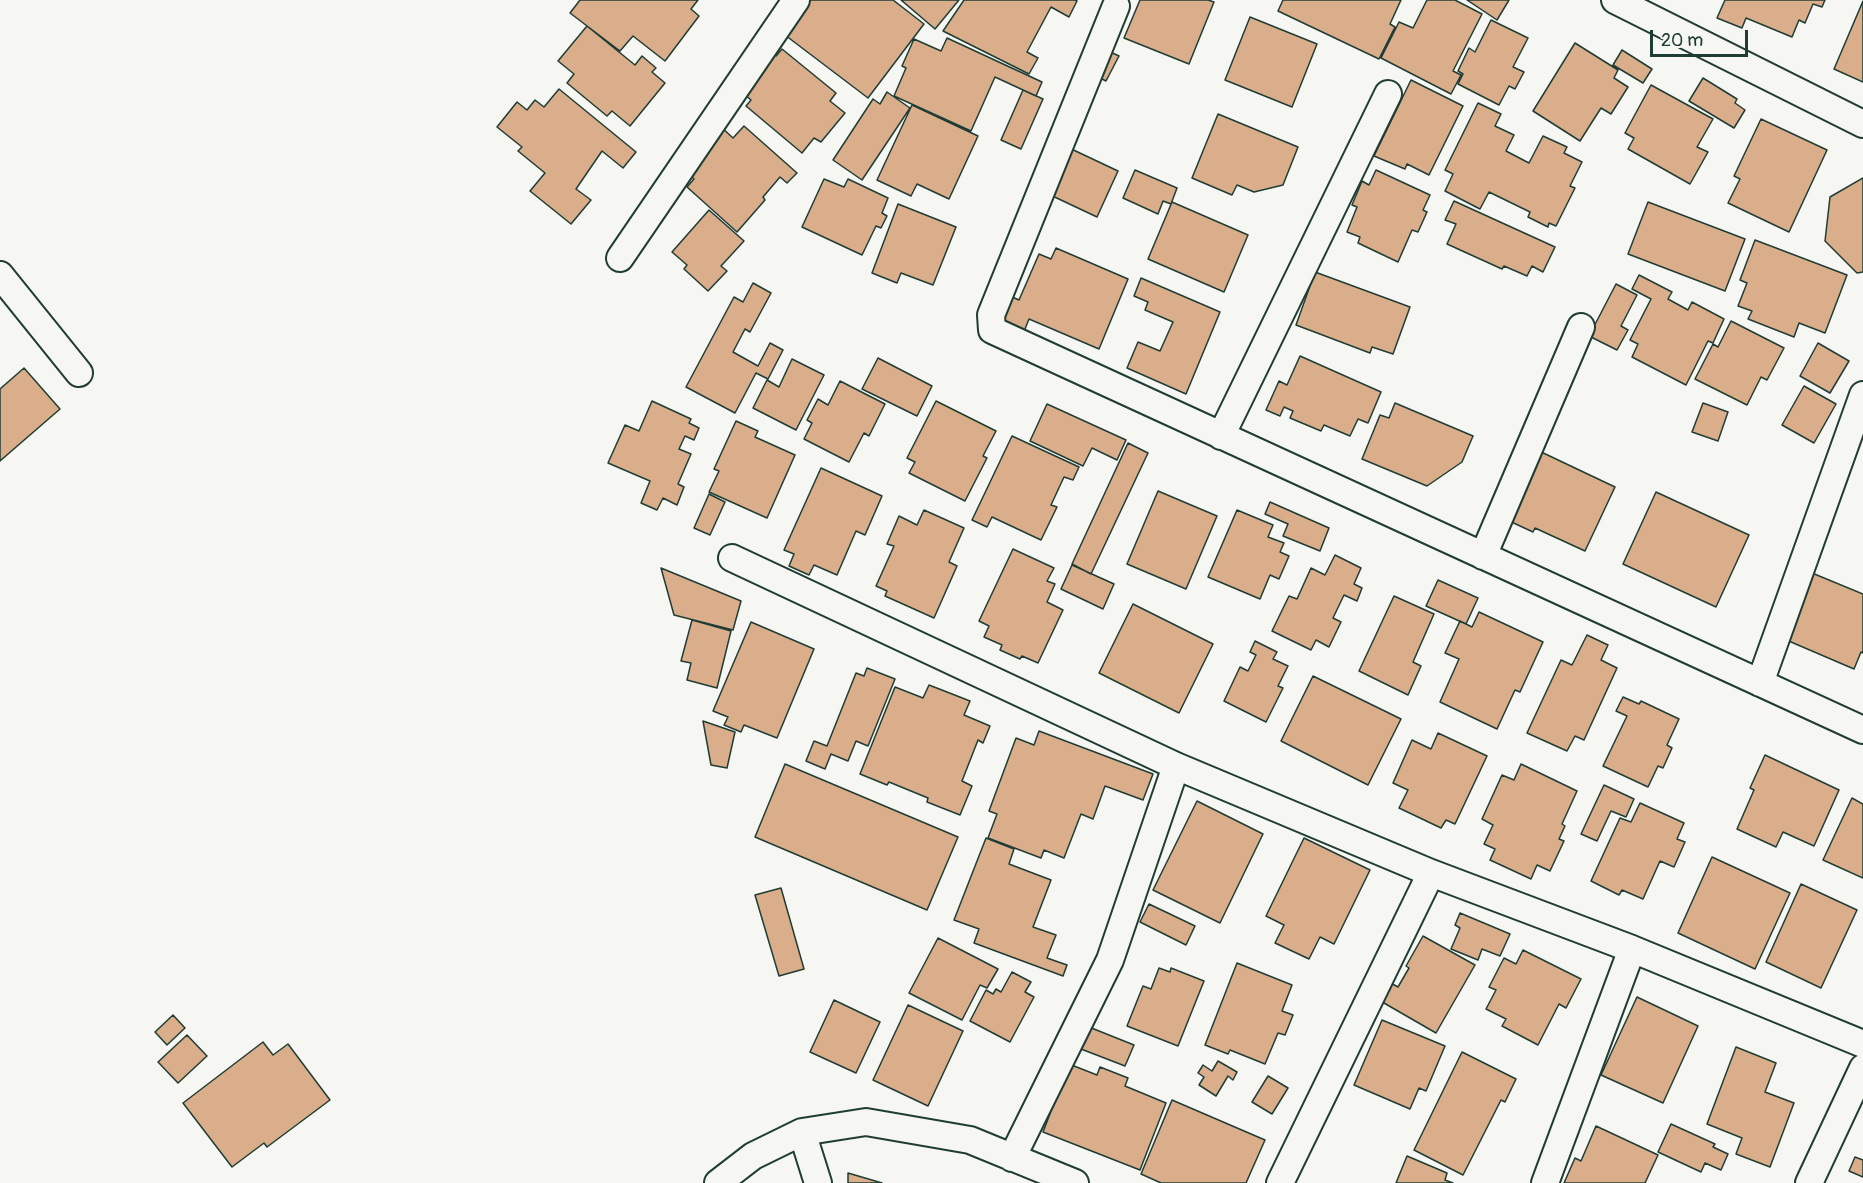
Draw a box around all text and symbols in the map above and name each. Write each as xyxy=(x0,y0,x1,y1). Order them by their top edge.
scale bar xyxy=(1653,18,1750,56)
text: 20 m xyxy=(1661,29,1703,52)

